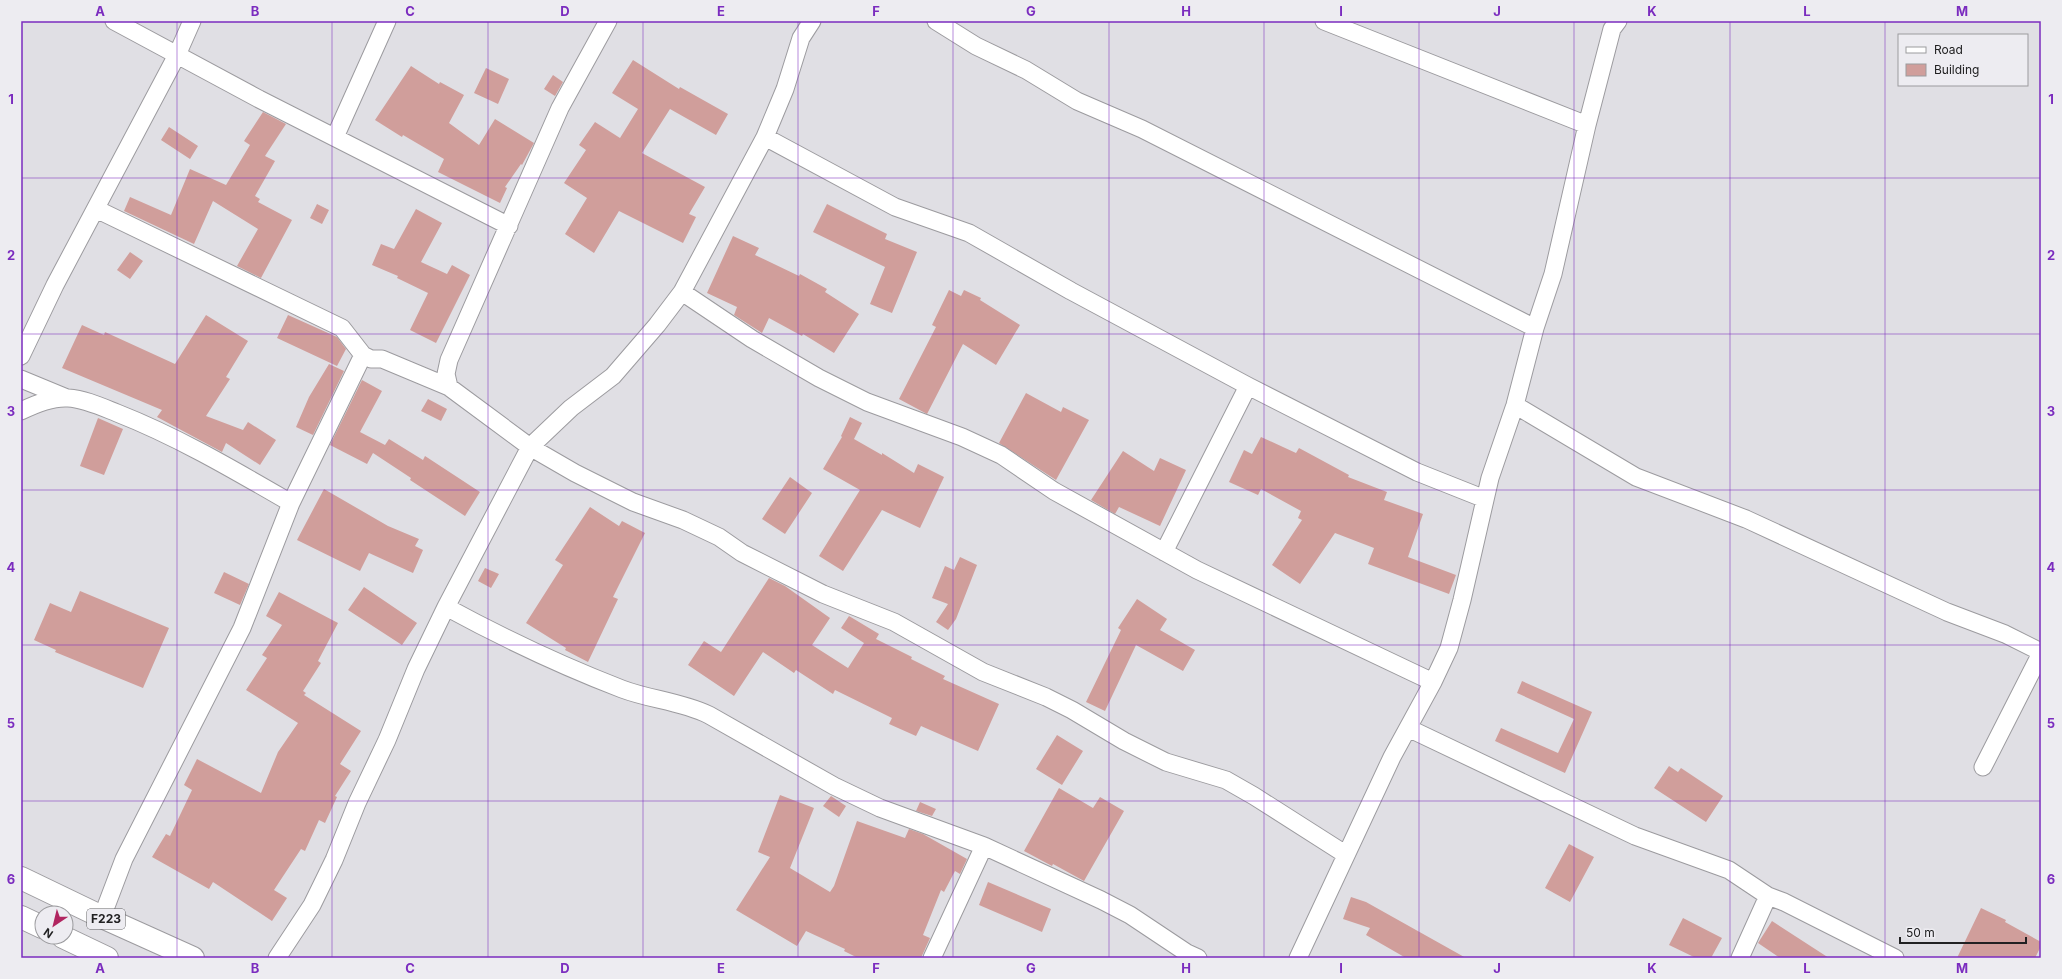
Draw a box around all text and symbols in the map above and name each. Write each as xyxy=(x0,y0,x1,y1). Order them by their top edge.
text: A xyxy=(95,3,105,19)
text: B xyxy=(251,3,260,19)
text: C xyxy=(405,3,415,19)
text: D xyxy=(560,3,570,19)
text: E xyxy=(717,3,725,19)
text: F xyxy=(872,3,880,19)
text: G xyxy=(1026,3,1036,19)
text: H xyxy=(1181,3,1191,19)
text: I xyxy=(1339,3,1343,19)
text: J xyxy=(1493,3,1501,19)
text: K xyxy=(1647,3,1657,19)
text: L xyxy=(1803,3,1811,19)
text: M xyxy=(1956,3,1968,19)
legend xyxy=(1898,34,2028,86)
text: Road xyxy=(1934,42,1963,57)
text: Building xyxy=(1934,62,1979,77)
text: 1 xyxy=(8,91,14,107)
text: 1 xyxy=(2048,91,2054,107)
text: 2 xyxy=(7,247,15,263)
text: 2 xyxy=(2047,247,2055,263)
text: 3 xyxy=(7,403,15,419)
text: 3 xyxy=(2047,403,2055,419)
text: 4 xyxy=(7,559,16,575)
text: 4 xyxy=(2047,559,2056,575)
text: 5 xyxy=(7,715,15,731)
text: 5 xyxy=(2047,715,2055,731)
text: 6 xyxy=(7,871,15,887)
text: 6 xyxy=(2047,871,2055,887)
north arrow xyxy=(34,905,74,945)
road number: F223 xyxy=(87,909,125,929)
scale bar xyxy=(1900,919,2026,945)
text: N xyxy=(41,925,56,941)
text: 50 m xyxy=(1906,925,1935,940)
text: A xyxy=(95,960,105,976)
text: B xyxy=(251,960,260,976)
text: C xyxy=(405,960,415,976)
text: D xyxy=(560,960,570,976)
text: E xyxy=(717,960,725,976)
text: F xyxy=(872,960,880,976)
text: G xyxy=(1026,960,1036,976)
text: H xyxy=(1181,960,1191,976)
text: I xyxy=(1339,960,1343,976)
text: J xyxy=(1493,960,1501,976)
text: K xyxy=(1647,960,1657,976)
text: L xyxy=(1803,960,1811,976)
text: M xyxy=(1956,960,1968,976)

